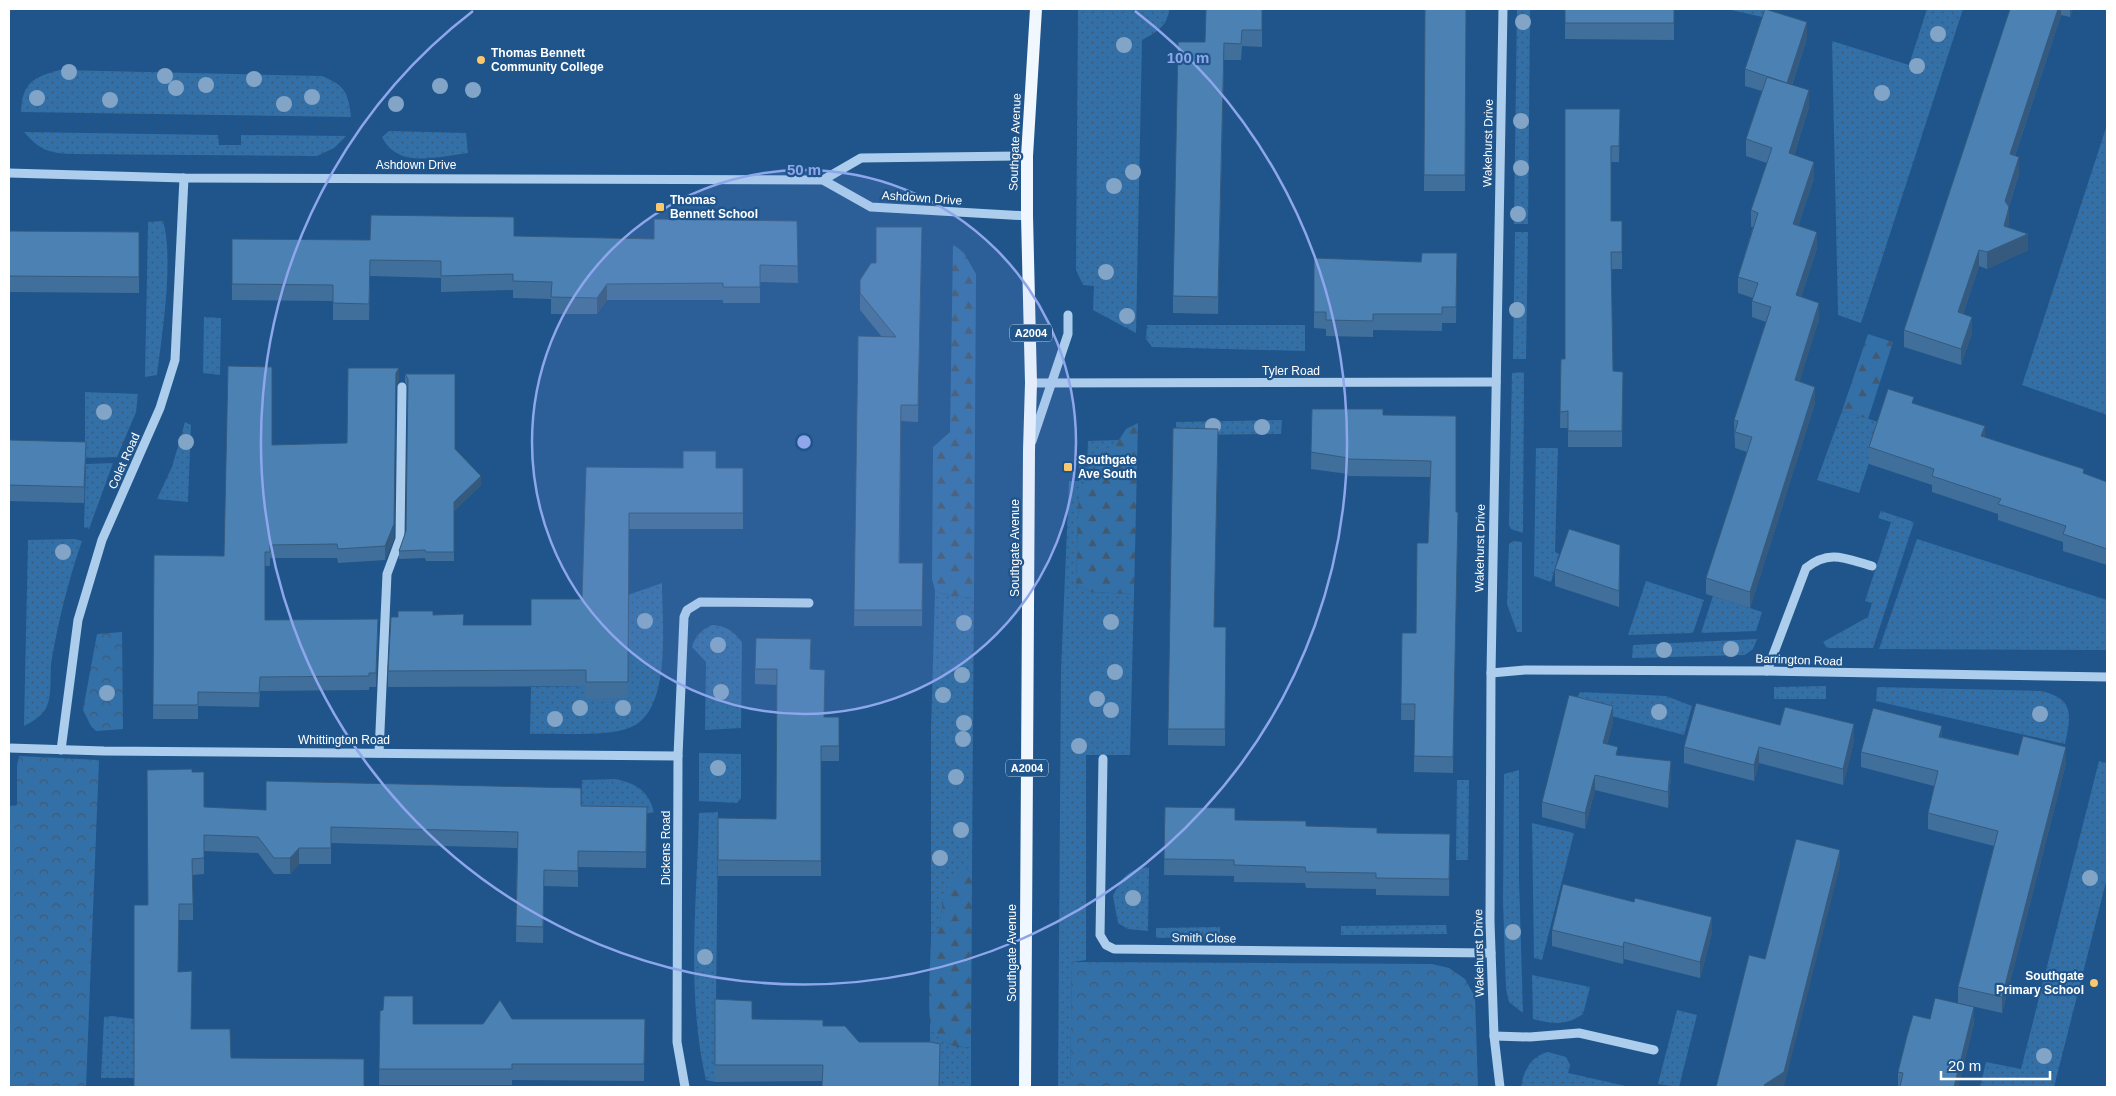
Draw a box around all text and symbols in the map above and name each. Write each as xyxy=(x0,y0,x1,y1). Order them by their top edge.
place label: Thomas Bennett Community College xyxy=(491,46,604,74)
text: 100 m xyxy=(1167,49,1209,66)
marker: Thomas Bennett Community College xyxy=(475,54,487,66)
street label: Southgate Avenue xyxy=(1006,93,1024,191)
street label: Wakehurst Drive xyxy=(1480,98,1496,187)
street label: Ashdown Drive xyxy=(376,158,457,172)
text: 50 m xyxy=(787,161,821,178)
street label: Ashdown Drive xyxy=(881,188,963,208)
place label: Thomas Bennett School xyxy=(670,193,758,221)
marker: Thomas Bennett School xyxy=(654,201,666,213)
road number: A2004 xyxy=(1010,324,1052,342)
street label: Tyler Road xyxy=(1262,364,1320,378)
street label: Colet Road xyxy=(105,431,143,491)
centre of rings xyxy=(795,433,813,451)
place label: Southgate Ave South xyxy=(1078,453,1137,481)
marker: Southgate Ave South xyxy=(1062,461,1074,473)
street label: Southgate Avenue xyxy=(1008,499,1022,597)
street label: Wakehurst Drive xyxy=(1472,503,1488,592)
street label: Barrington Road xyxy=(1755,651,1843,669)
street label: Whittington Road xyxy=(298,733,390,747)
road number: A2004 xyxy=(1006,760,1048,776)
street label: Dickens Road xyxy=(659,811,673,885)
street label: Southgate Avenue xyxy=(1005,904,1019,1002)
street label: Wakehurst Drive xyxy=(1471,908,1487,997)
street label: Smith Close xyxy=(1172,930,1237,946)
place label: Southgate Primary School xyxy=(1996,969,2084,997)
marker: Southgate Primary School xyxy=(2088,977,2100,989)
scale bar xyxy=(1941,1048,2050,1080)
text: 20 m xyxy=(1948,1057,1981,1074)

